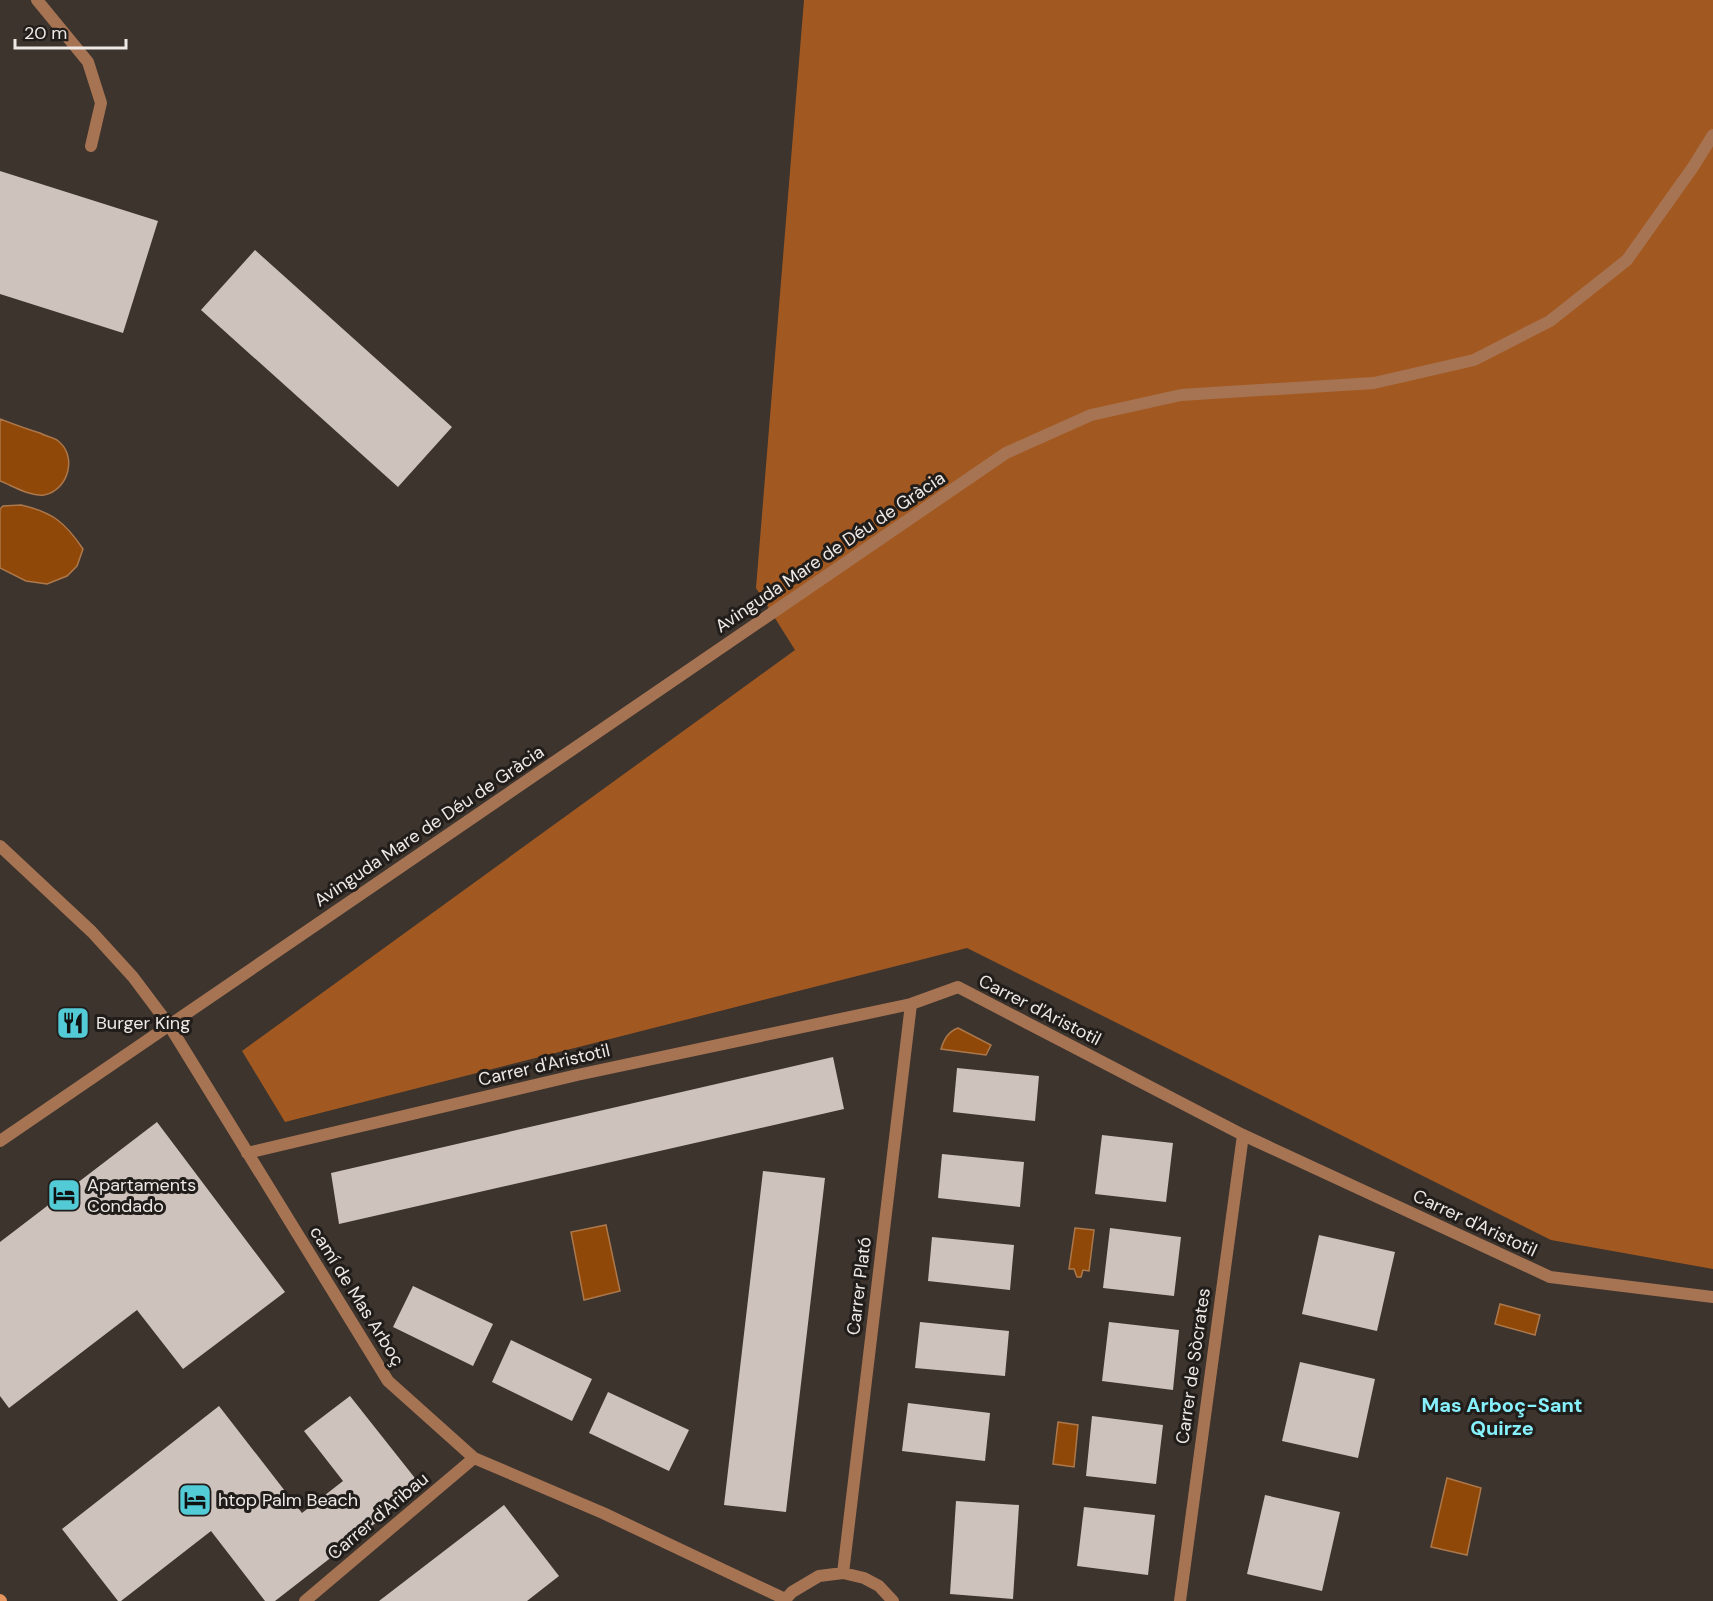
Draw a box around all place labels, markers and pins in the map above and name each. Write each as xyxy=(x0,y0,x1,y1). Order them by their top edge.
restaurant icon: Burger King xyxy=(55,1005,91,1041)
place label: Burger King xyxy=(96,1011,190,1035)
place label: Apartaments Condado xyxy=(87,1173,196,1218)
hotel icon: Apartaments Condado xyxy=(46,1177,82,1213)
hotel icon: htop Palm Beach xyxy=(177,1482,213,1518)
place label: htop Palm Beach xyxy=(218,1488,358,1512)

